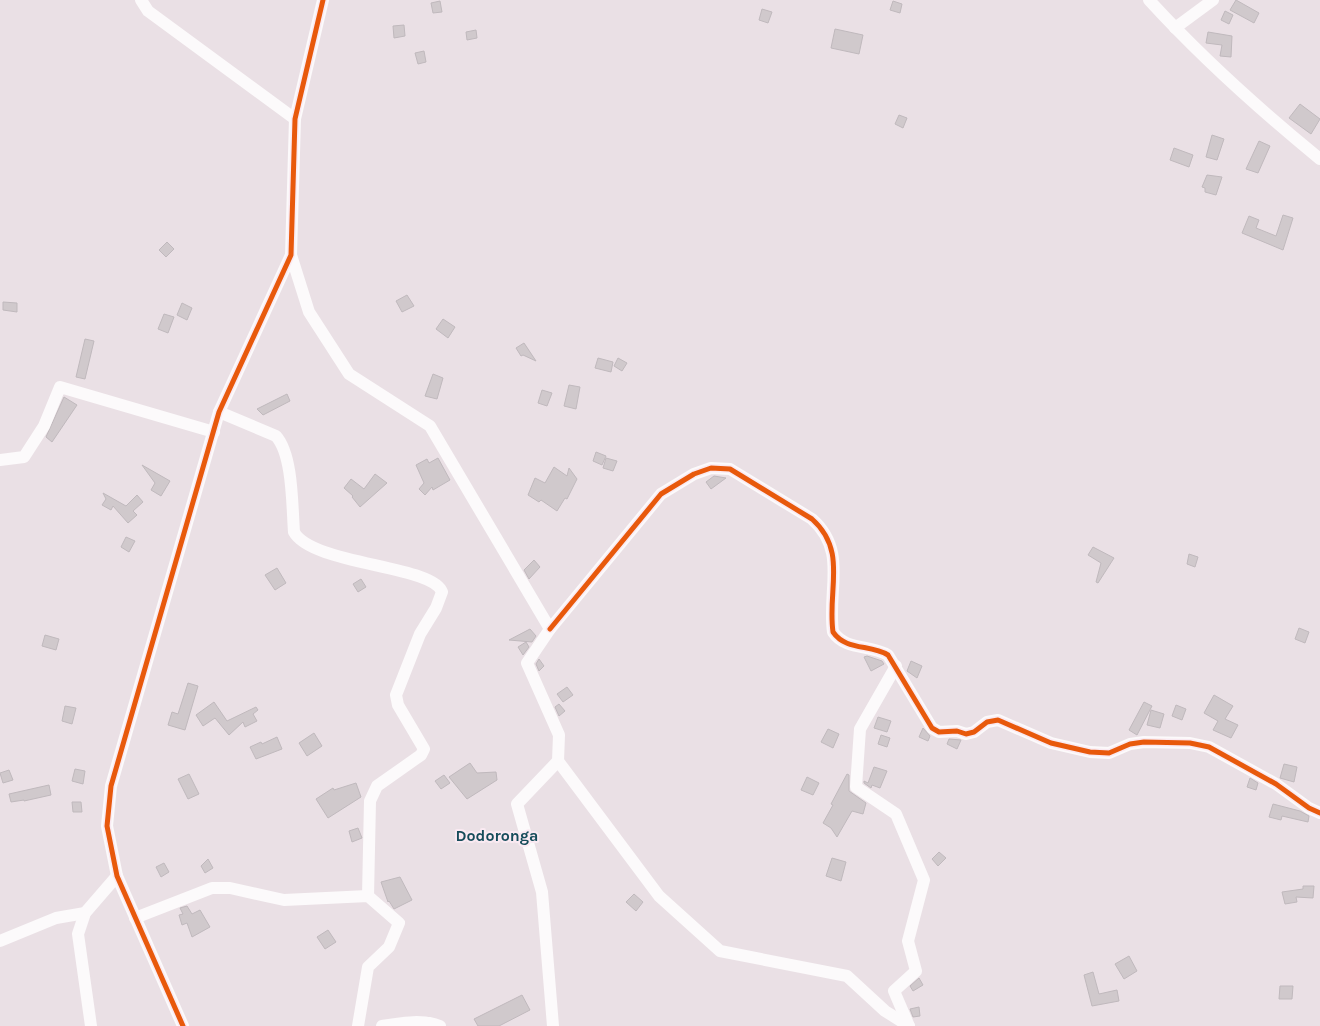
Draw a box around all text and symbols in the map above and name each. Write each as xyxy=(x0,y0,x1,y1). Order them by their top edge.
district label: Dodoronga xyxy=(456,826,538,845)

